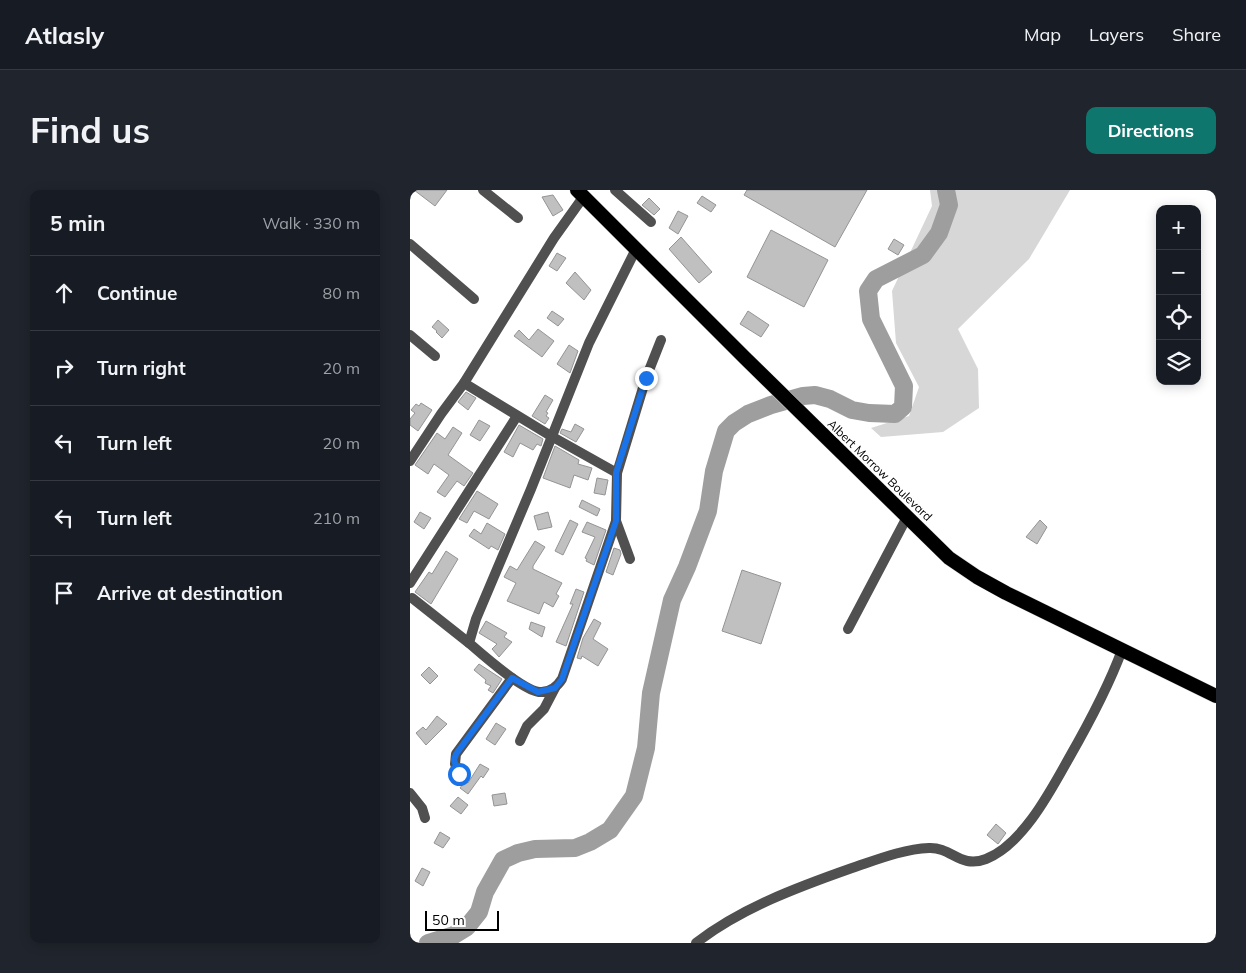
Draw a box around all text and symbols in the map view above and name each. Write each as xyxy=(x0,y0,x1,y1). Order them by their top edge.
text: Atlasly xyxy=(25,20,104,50)
text: Map xyxy=(1024,23,1061,46)
text: Layers xyxy=(1089,23,1144,46)
text: Share xyxy=(1172,23,1221,46)
button: Directions xyxy=(1086,107,1216,154)
text: Find us xyxy=(30,108,150,152)
map controls xyxy=(1156,205,1201,385)
button: + xyxy=(1156,205,1201,250)
text: 5 min xyxy=(50,210,105,236)
text: Walk · 330 m xyxy=(262,213,360,233)
button: − xyxy=(1156,250,1201,295)
icon: ahead xyxy=(50,279,78,307)
text: Continue xyxy=(97,281,177,305)
text: 80 m xyxy=(323,283,360,303)
button: locate xyxy=(1156,295,1201,340)
button: layers xyxy=(1156,340,1201,385)
icon: right xyxy=(50,354,78,382)
text: Turn right xyxy=(97,356,186,380)
text: 20 m xyxy=(323,358,360,378)
route end xyxy=(635,367,658,390)
street label: Albert Morrow Boulevard xyxy=(825,416,935,524)
icon: left xyxy=(50,429,78,457)
text: Turn left xyxy=(97,431,172,455)
text: 20 m xyxy=(323,433,360,453)
icon: left xyxy=(50,504,78,532)
text: Turn left xyxy=(97,506,172,530)
text: 210 m xyxy=(313,508,360,528)
icon: arrive xyxy=(50,579,78,607)
text: Arrive at destination xyxy=(97,581,283,605)
route start xyxy=(448,763,471,786)
scale bar xyxy=(425,908,499,931)
text: 50 m xyxy=(432,911,465,929)

